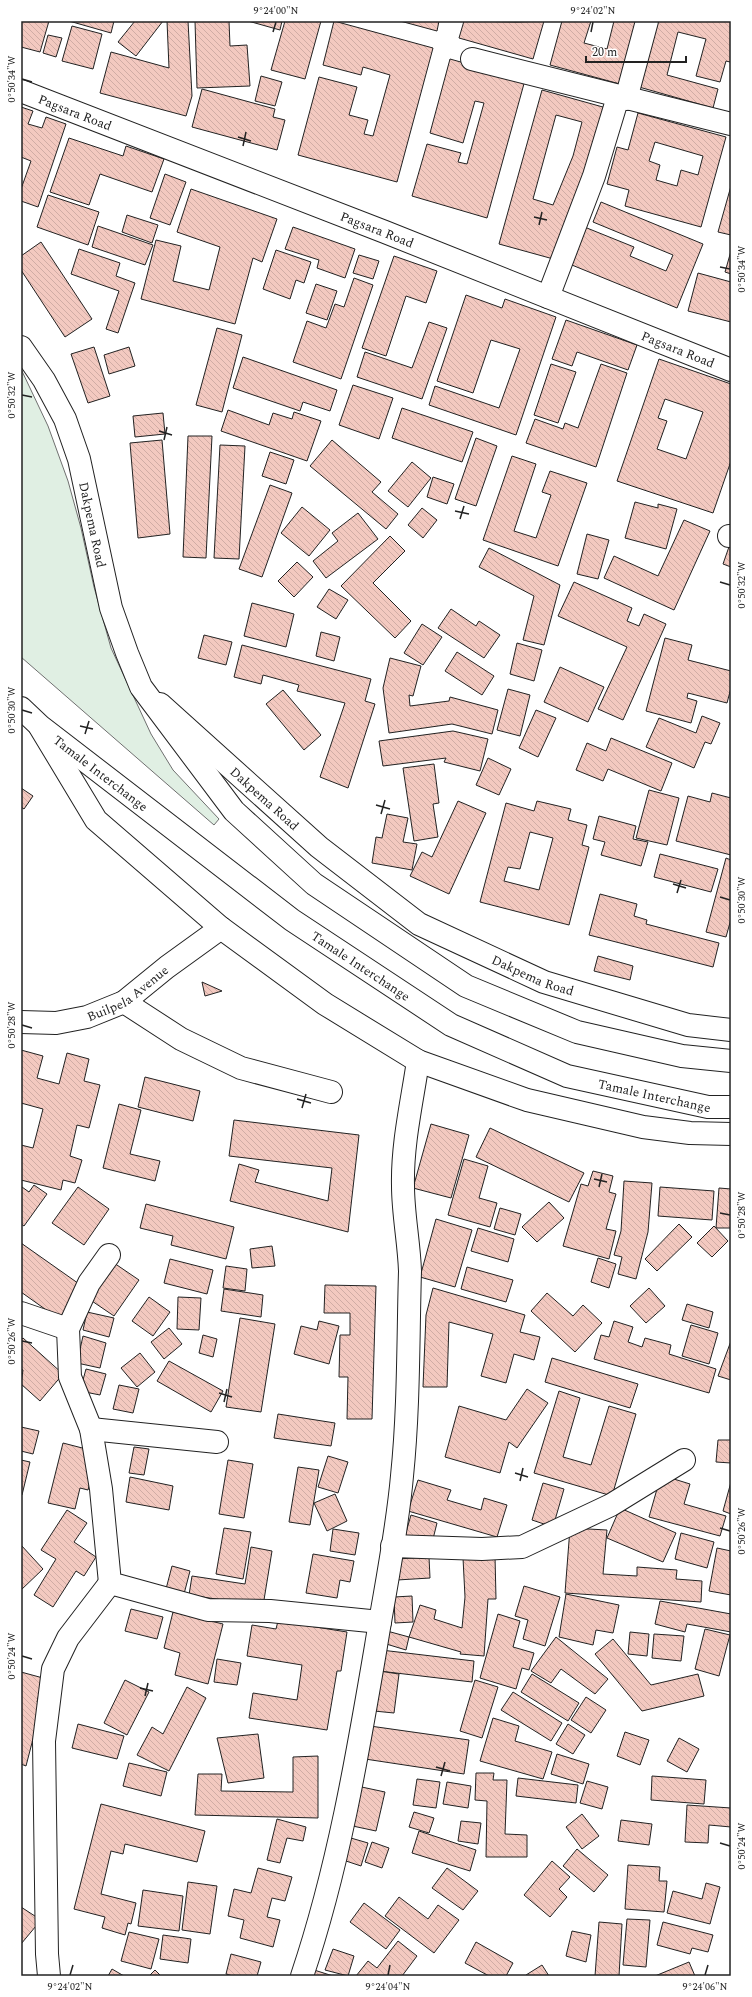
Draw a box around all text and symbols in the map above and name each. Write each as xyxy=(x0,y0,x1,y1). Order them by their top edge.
text: 9°24'00"N xyxy=(254,3,299,19)
text: 9°24'02"N xyxy=(571,3,616,19)
scale bar xyxy=(586,38,686,64)
text: 20 m xyxy=(592,43,617,62)
text: 0°50'34"W xyxy=(4,55,20,102)
street label: Pagsara Road xyxy=(35,90,114,136)
street label: Pagsara Road xyxy=(337,207,417,253)
text: 0°50'34"W xyxy=(734,245,750,292)
street label: Pagsara Road xyxy=(638,326,718,374)
text: 0°50'32"W xyxy=(4,371,20,418)
street label: Dakpema Road xyxy=(73,480,111,570)
text: 0°50'32"W xyxy=(734,561,750,608)
text: 0°50'30"W xyxy=(4,686,20,733)
street label: Tamale Interchange xyxy=(49,731,152,817)
street label: Dakpema Road xyxy=(225,762,303,836)
text: 0°50'30"W xyxy=(734,876,750,923)
street label: Tamale Interchange xyxy=(307,926,414,1007)
street label: Dakpema Road xyxy=(488,950,576,1001)
street label: Builpela Avenue xyxy=(84,961,173,1027)
text: 0°50'28"W xyxy=(4,1001,20,1048)
street label: Tamale Interchange xyxy=(596,1074,713,1118)
text: 0°50'28"W xyxy=(734,1191,750,1238)
text: 0°50'26"W xyxy=(4,1317,20,1364)
text: 0°50'26"W xyxy=(734,1507,750,1554)
text: 0°50'24"W xyxy=(4,1632,20,1679)
text: 0°50'24"W xyxy=(734,1822,750,1869)
text: 9°24'02"N xyxy=(48,1979,93,1995)
text: 9°24'04"N xyxy=(366,1979,411,1995)
text: 9°24'06"N xyxy=(683,1979,728,1995)

